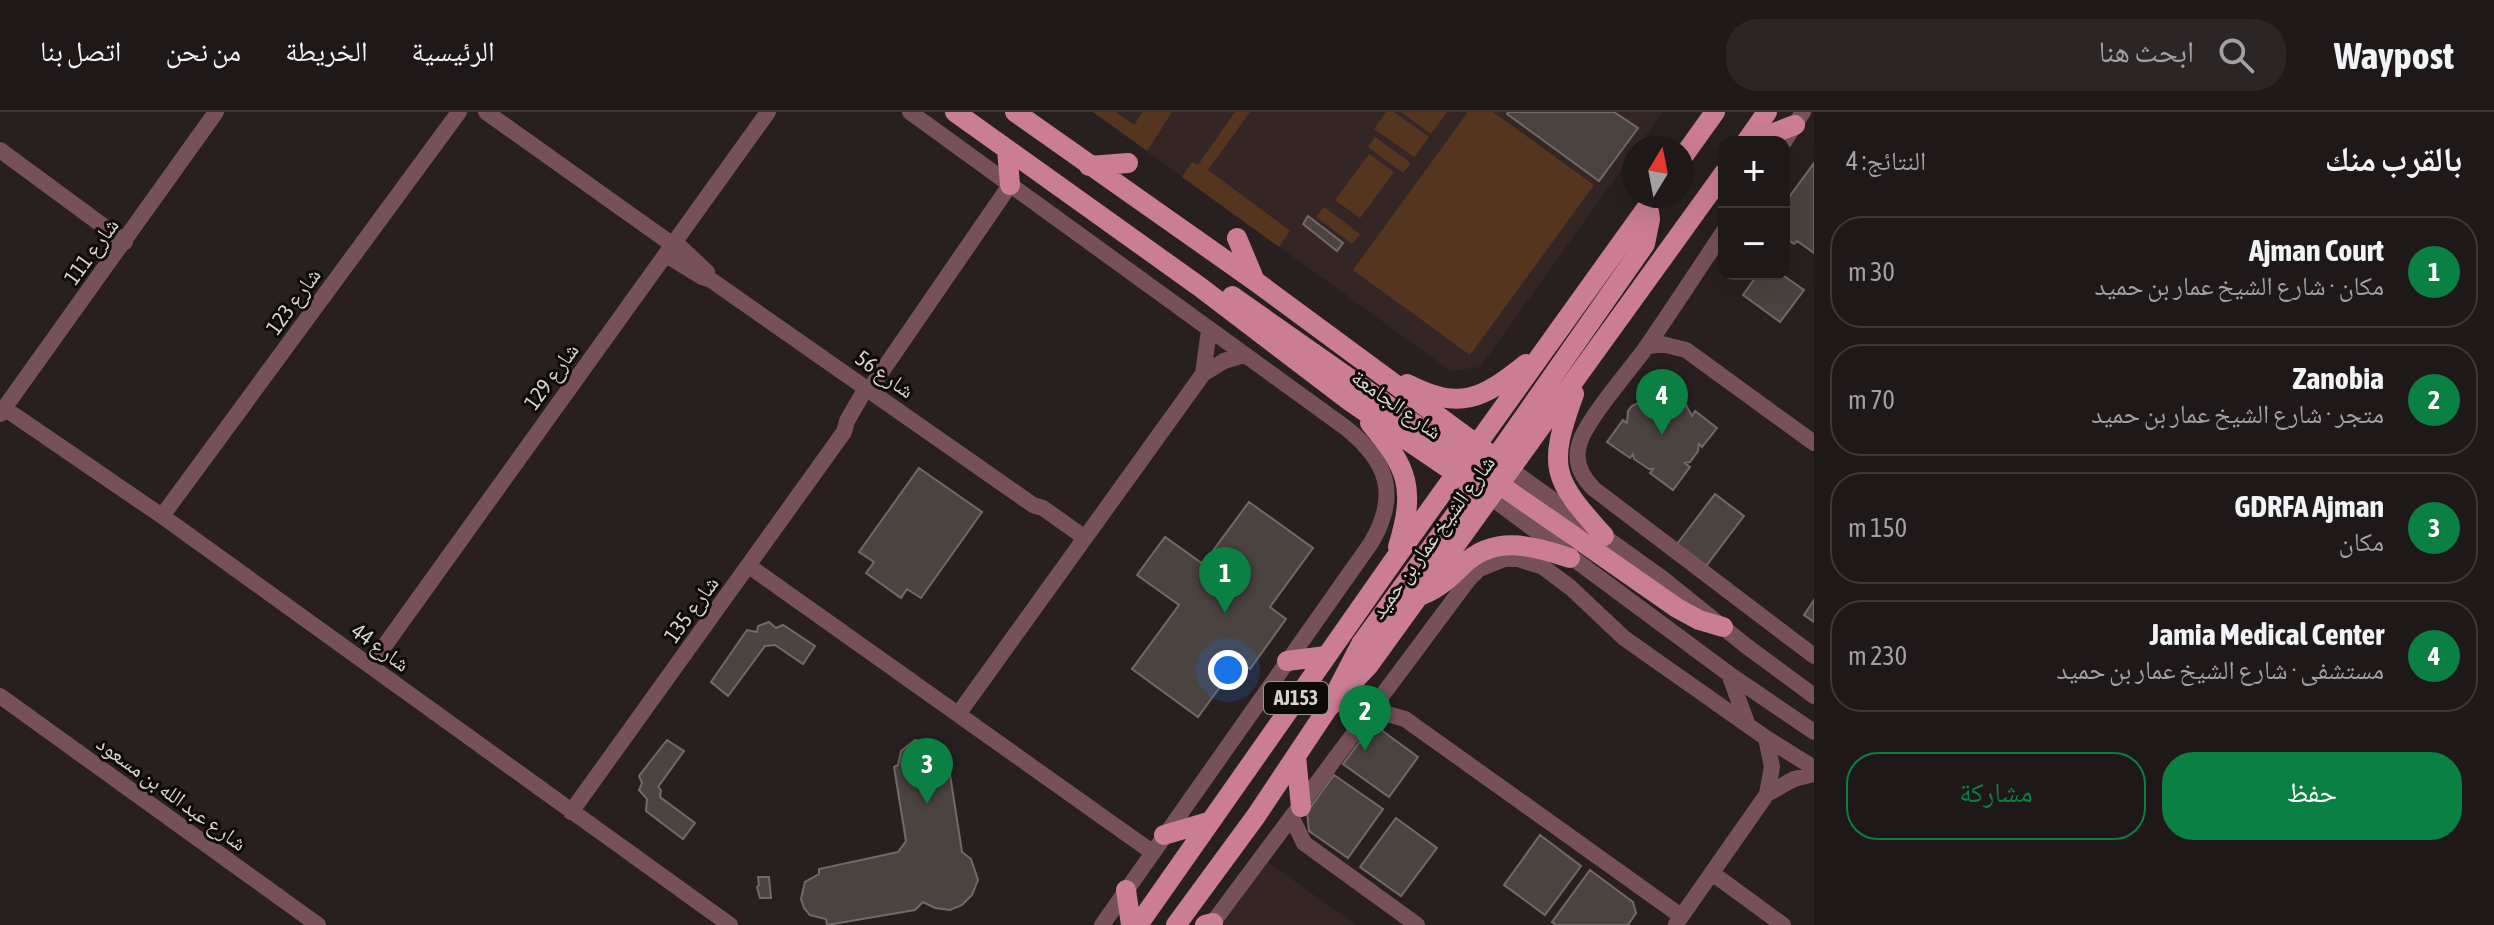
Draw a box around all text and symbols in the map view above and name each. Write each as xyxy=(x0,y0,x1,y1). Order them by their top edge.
search box xyxy=(1726,19,2286,91)
icon: search xyxy=(2214,33,2258,77)
text: ابحث هنا xyxy=(2098,34,2194,68)
text: Waypost xyxy=(2334,34,2454,77)
text: اتصل بنا xyxy=(40,35,121,67)
text: من نحن xyxy=(165,35,241,67)
text: الخريطة xyxy=(285,35,368,67)
text: الرئيسية xyxy=(412,35,495,67)
north arrow xyxy=(1622,136,1694,208)
map controls xyxy=(1718,136,1790,280)
button: + xyxy=(1718,136,1790,208)
text: بالقرب منك xyxy=(2325,139,2462,178)
text: النتائج: 4 xyxy=(1846,146,1926,176)
button: − xyxy=(1718,208,1790,280)
street label: شارع 111 xyxy=(58,213,125,290)
text: Ajman Court xyxy=(2249,233,2384,267)
text: 30 m xyxy=(1848,257,1895,287)
text: 1 xyxy=(2428,257,2440,287)
street label: شارع 123 xyxy=(260,263,327,340)
text: مكان · شارع الشيخ عمار بن حميد xyxy=(2095,271,2384,301)
street label: شارع 129 xyxy=(518,338,585,415)
street label: شارع 56 xyxy=(850,345,919,404)
text: Zanobia xyxy=(2293,361,2384,395)
street label: شارع الجامعة xyxy=(1346,364,1447,445)
pin: 4 xyxy=(1636,369,1688,435)
text: 70 m xyxy=(1848,385,1895,415)
text: 2 xyxy=(2428,385,2440,415)
text: متجر · شارع الشيخ عمار بن حميد xyxy=(2091,399,2384,429)
street label: شارع الشيخ عمار بن حميد xyxy=(1364,450,1501,624)
text: GDRFA Ajman xyxy=(2234,489,2384,523)
text: 150 m xyxy=(1848,513,1907,543)
text: 3 xyxy=(2428,513,2440,543)
text: مكان xyxy=(2338,527,2384,557)
pin: 1 xyxy=(1199,547,1251,613)
street label: شارع 135 xyxy=(658,571,725,648)
street label: شارع 44 xyxy=(346,617,415,678)
text: Jamia Medical Center xyxy=(2150,617,2384,651)
text: 230 m xyxy=(1848,641,1907,671)
text: 4 xyxy=(2428,641,2440,671)
your location xyxy=(1208,650,1248,690)
text: مستشفى · شارع الشيخ عمار بن حميد xyxy=(2057,655,2384,685)
road number: AJ153 xyxy=(1264,682,1328,714)
pin: 2 xyxy=(1339,685,1391,751)
street label: شارع عبد الله بن مسعود xyxy=(91,730,252,857)
pin: 3 xyxy=(901,738,953,804)
button: مشاركة xyxy=(1846,752,2146,840)
button: حفظ xyxy=(2162,752,2462,840)

